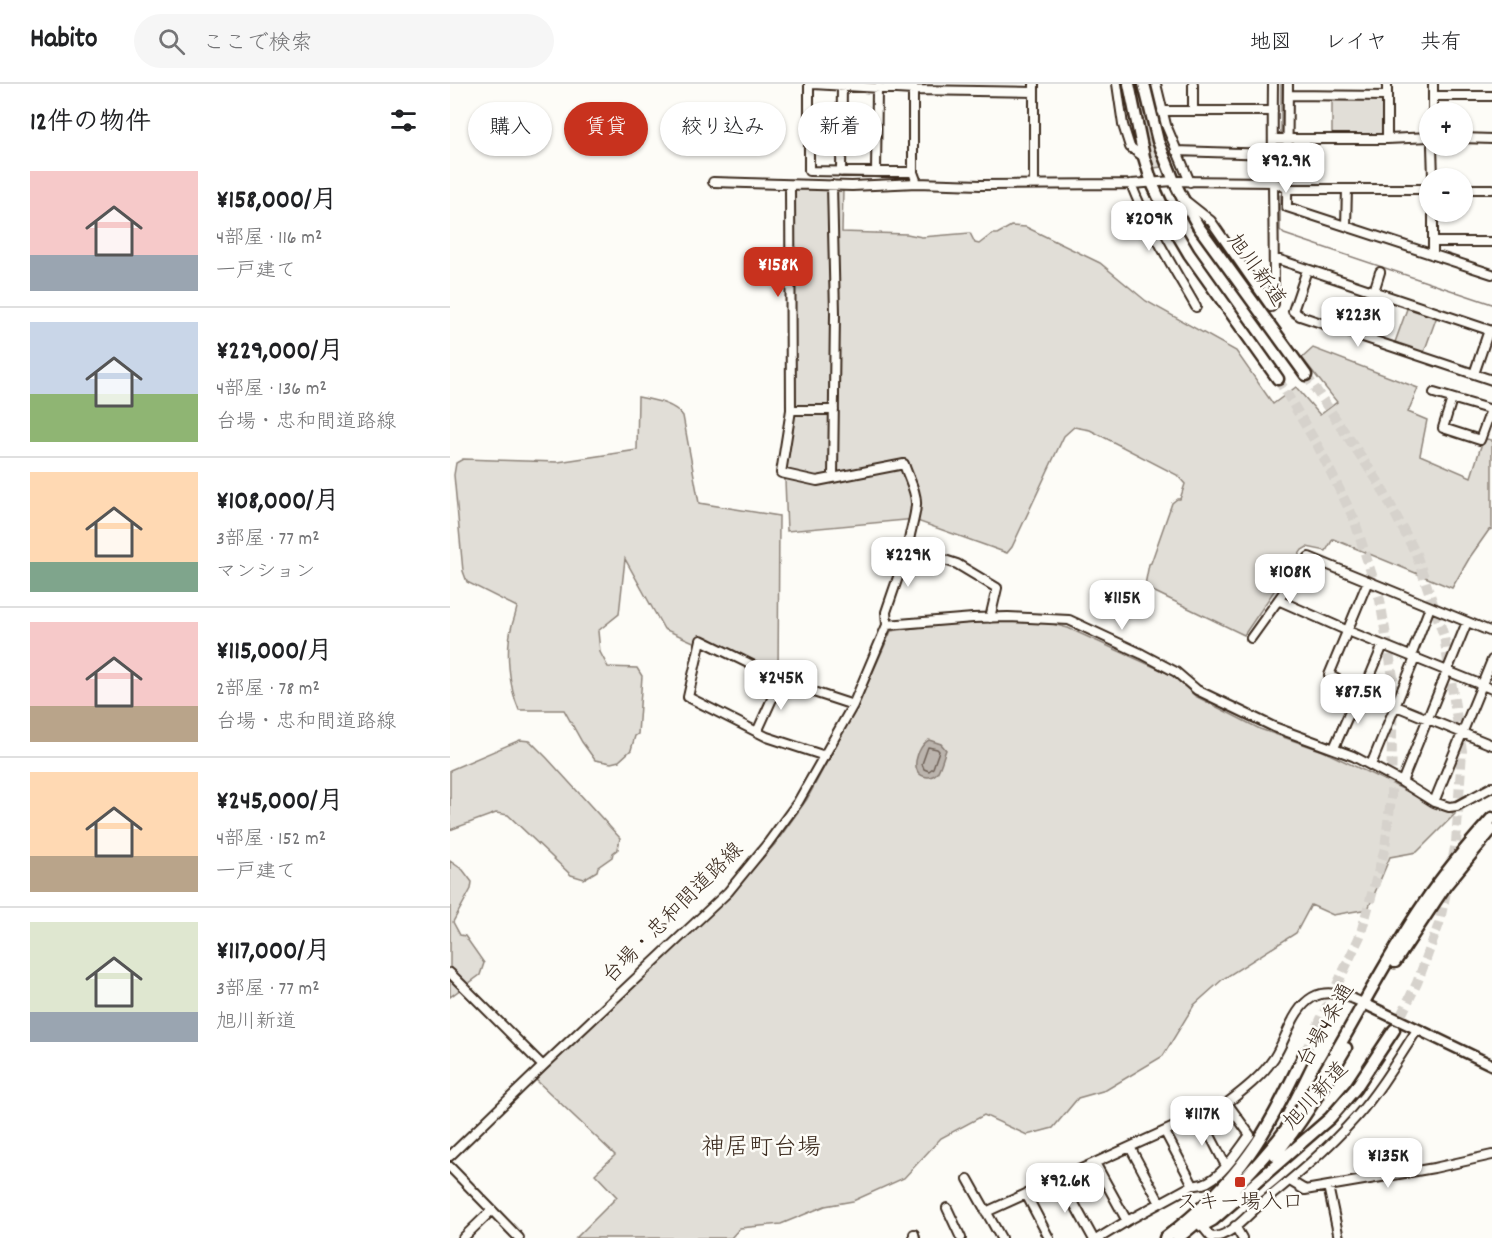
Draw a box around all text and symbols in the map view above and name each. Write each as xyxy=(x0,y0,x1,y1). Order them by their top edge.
search box xyxy=(134,14,554,68)
text: Habito xyxy=(30,21,98,61)
icon: search xyxy=(155,25,188,58)
text: ここで検索 xyxy=(203,29,313,60)
text: 地図 xyxy=(1250,29,1292,59)
text: レイヤ xyxy=(1325,29,1387,59)
text: 共有 xyxy=(1420,29,1462,59)
chip: 購入 xyxy=(468,102,552,156)
chip: 賃貸 xyxy=(564,102,648,156)
chip: 絞り込み xyxy=(660,102,786,156)
chip: 新着 xyxy=(798,102,882,156)
map controls xyxy=(1419,102,1473,222)
button: + xyxy=(1419,102,1473,156)
icon: filters xyxy=(387,104,420,137)
text: 12件の物件 xyxy=(30,105,151,142)
pin: ¥92.9K xyxy=(1237,143,1335,194)
text: ¥92.9K xyxy=(1261,148,1311,176)
button: − xyxy=(1419,168,1473,222)
text: ¥158,000/月 xyxy=(216,183,338,220)
icon: home xyxy=(78,195,150,267)
pin: ¥209K xyxy=(1107,201,1191,252)
text: ¥209K xyxy=(1125,206,1173,234)
text: 4部屋 · 116 m² xyxy=(216,225,322,253)
street label: 旭川新道 xyxy=(1218,228,1292,314)
pin: ¥158K xyxy=(736,247,820,298)
text: ¥158K xyxy=(758,252,798,280)
text: 一戸建て xyxy=(216,258,296,286)
pin: ¥223K xyxy=(1316,297,1400,348)
text: ¥223K xyxy=(1335,302,1381,330)
text: ¥229,000/月 xyxy=(216,334,344,371)
icon: home xyxy=(78,346,150,418)
text: 4部屋 · 136 m² xyxy=(216,376,327,404)
text: 台場・忠和間道路線 xyxy=(216,409,396,437)
text: ¥108,000/月 xyxy=(216,484,340,521)
icon: home xyxy=(78,496,150,568)
text: 3部屋 · 77 m² xyxy=(216,526,320,554)
pin: ¥229K xyxy=(866,537,950,588)
text: ¥229K xyxy=(885,542,931,570)
pin: ¥108K xyxy=(1248,554,1332,605)
text: マンション xyxy=(216,559,315,587)
text: ¥108K xyxy=(1269,559,1311,587)
pin: ¥115K xyxy=(1080,580,1164,631)
text: ¥115K xyxy=(1104,585,1140,613)
text: ¥115,000/月 xyxy=(216,634,333,671)
icon: home xyxy=(78,646,150,718)
pin: ¥245K xyxy=(739,660,823,711)
text: ¥245K xyxy=(758,665,804,693)
pin: ¥87.5K xyxy=(1309,674,1407,725)
text: 2部屋 · 78 m² xyxy=(216,676,320,704)
text: ¥87.5K xyxy=(1334,679,1382,707)
text: 台場・忠和間道路線 xyxy=(216,709,396,737)
text: ¥245,000/月 xyxy=(216,784,344,821)
icon: home xyxy=(78,796,150,868)
text: 4部屋 · 152 m² xyxy=(216,826,326,854)
street label: 台場・忠和間道路線 xyxy=(597,837,751,991)
text: 一戸建て xyxy=(216,859,296,887)
text: ¥117,000/月 xyxy=(216,934,331,971)
icon: home xyxy=(78,946,150,1018)
text: 3部屋 · 77 m² xyxy=(216,976,320,1004)
street label: 台場4条通 xyxy=(1291,978,1363,1074)
text: 旭川新道 xyxy=(216,1009,296,1037)
street label: 旭川新道 xyxy=(1277,1056,1357,1138)
pin: ¥117K xyxy=(1160,1096,1244,1147)
text: ¥117K xyxy=(1184,1101,1220,1129)
district label: 神居町台場 xyxy=(701,1132,821,1166)
pin: ¥135K xyxy=(1346,1138,1430,1189)
text: ¥135K xyxy=(1367,1143,1409,1171)
pin: ¥92.6K xyxy=(1016,1163,1114,1214)
text: ¥92.6K xyxy=(1040,1168,1090,1196)
marker: スキー場入口 xyxy=(1233,1175,1247,1189)
place label: スキー場入口 xyxy=(1177,1189,1303,1219)

